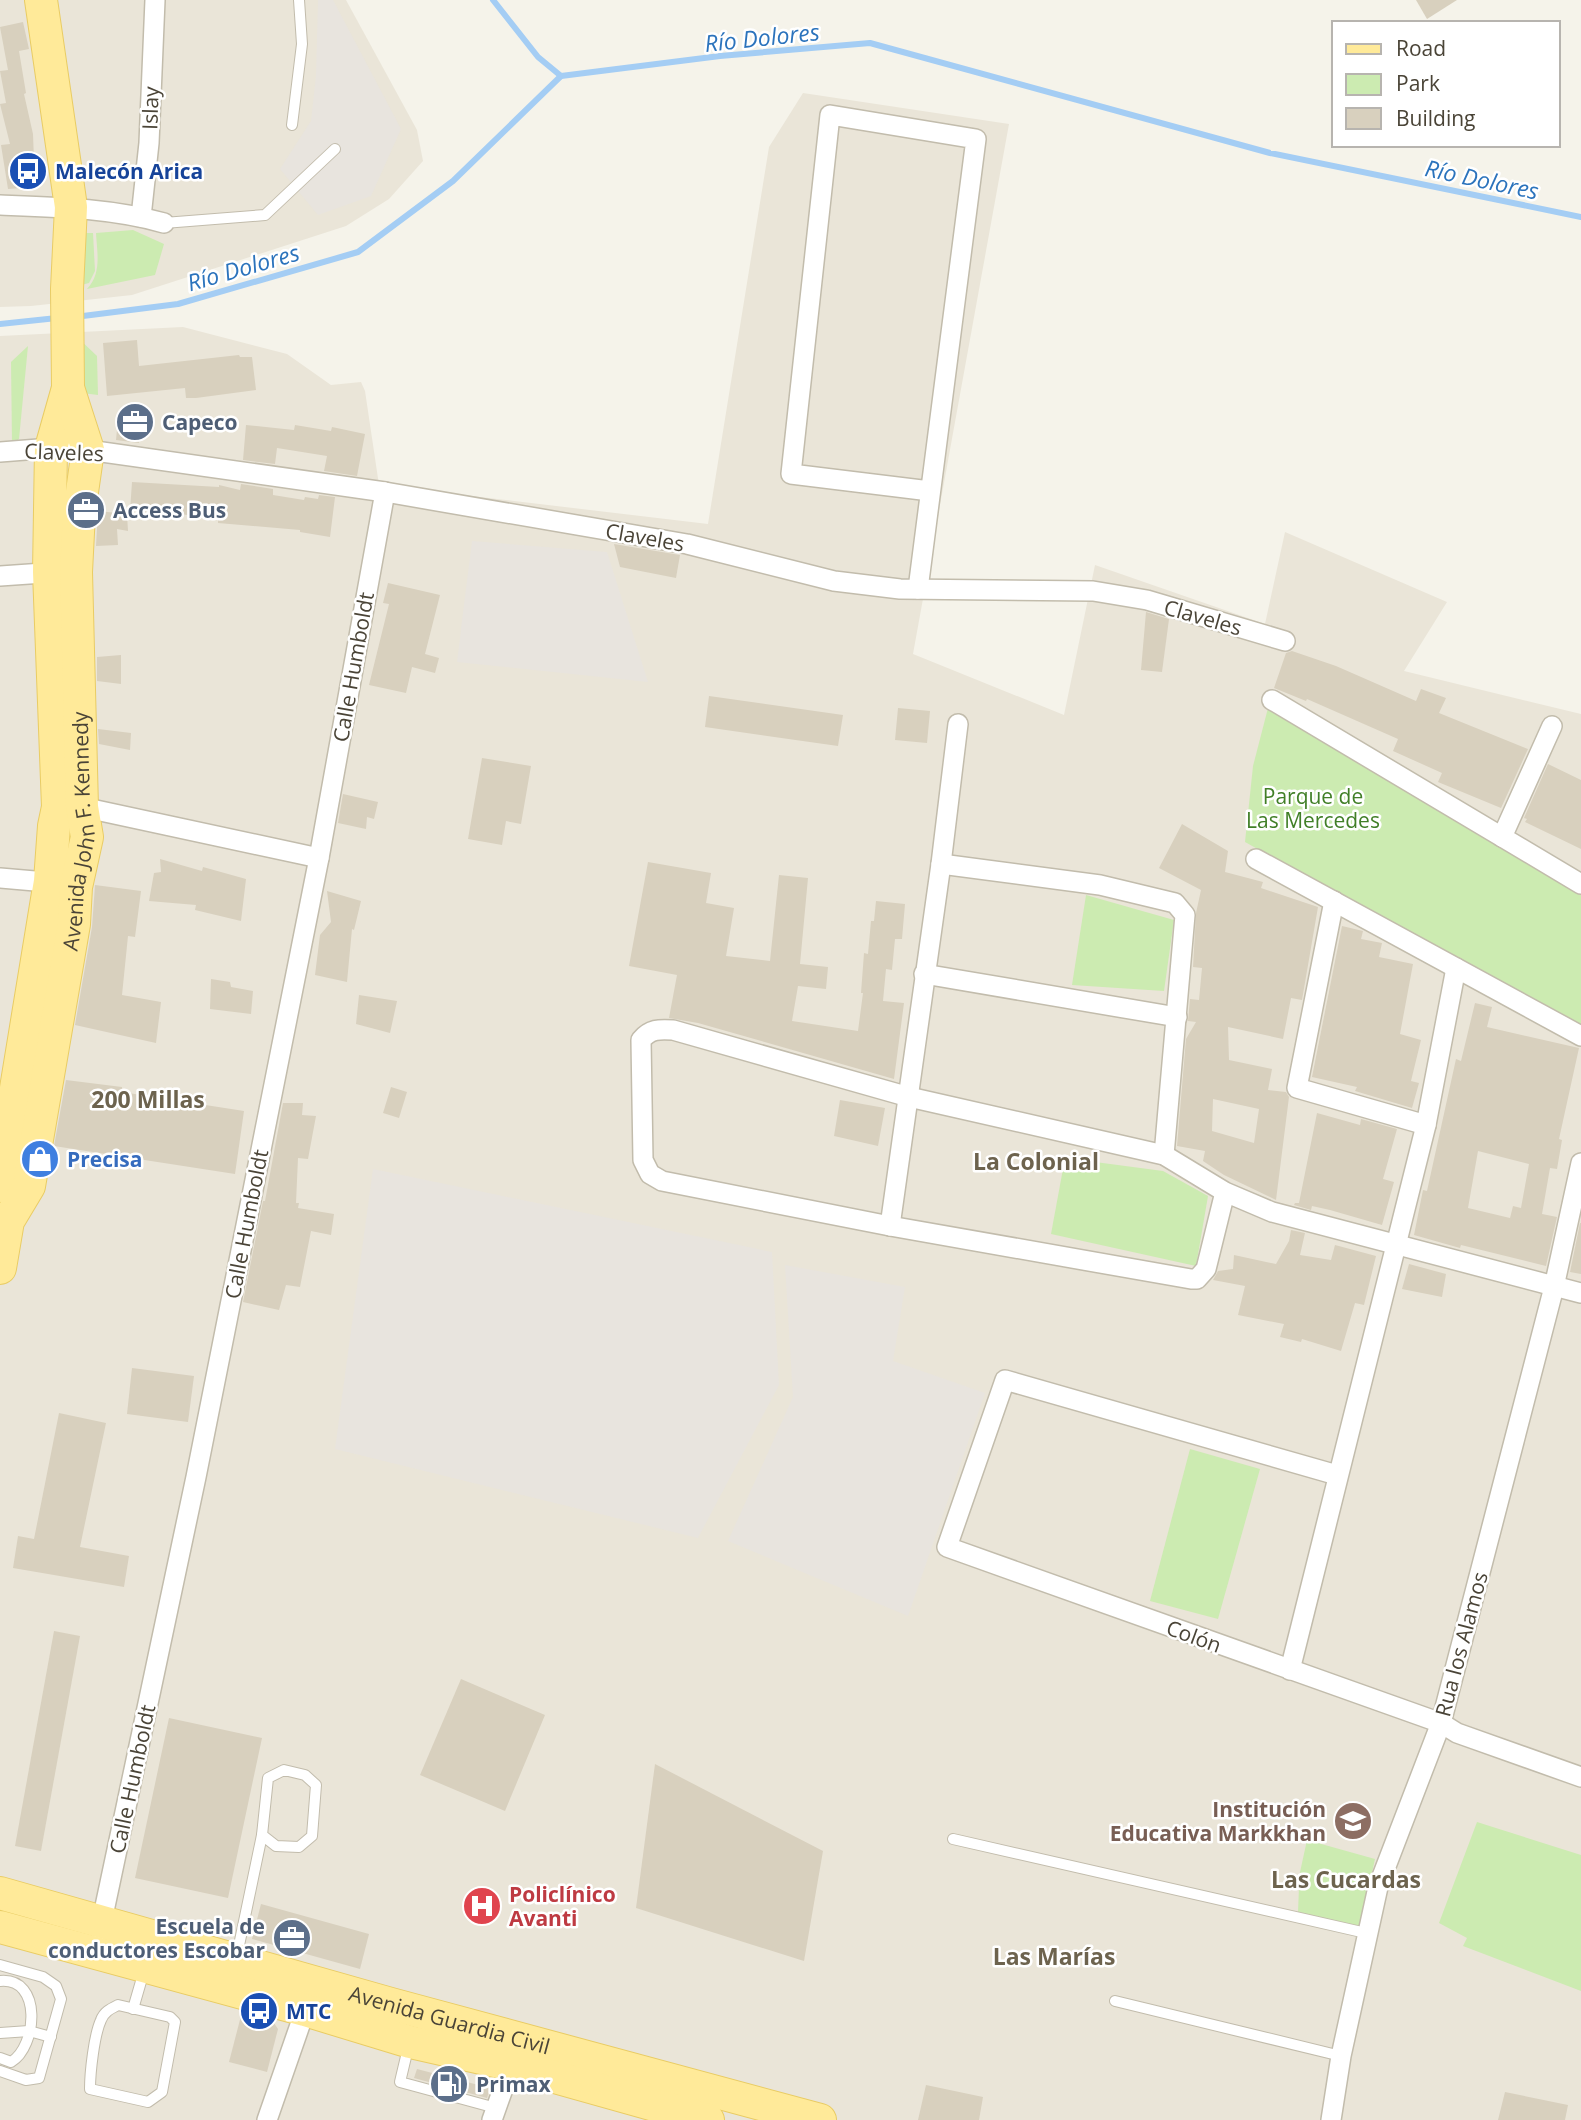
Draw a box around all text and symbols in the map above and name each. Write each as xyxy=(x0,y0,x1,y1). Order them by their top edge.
water label: Río Dolores xyxy=(703,15,821,59)
legend xyxy=(1332,21,1560,147)
text: Road xyxy=(1396,34,1446,62)
text: Park xyxy=(1396,69,1440,97)
street label: Islay xyxy=(135,85,165,130)
text: Building xyxy=(1396,104,1475,132)
bus stop icon: Malecón Arica xyxy=(7,150,49,192)
water label: Río Dolores xyxy=(1422,151,1542,207)
place label: Malecón Arica xyxy=(55,157,203,185)
water label: Río Dolores xyxy=(183,236,303,298)
office icon: Capeco xyxy=(114,401,156,443)
place label: Capeco xyxy=(162,408,238,436)
street label: Claveles xyxy=(24,437,104,467)
office icon: Access Bus xyxy=(65,489,107,531)
place label: Access Bus xyxy=(113,496,226,524)
street label: Claveles xyxy=(603,516,687,558)
street label: Calle Humboldt xyxy=(326,590,380,744)
street label: Claveles xyxy=(1161,593,1245,641)
street label: Avenida John F. Kennedy xyxy=(56,711,101,953)
park label: Parque de Las Mercedes xyxy=(1246,782,1380,834)
district label: 200 Millas xyxy=(91,1083,205,1115)
shop icon: Precisa xyxy=(19,1138,61,1180)
place label: Precisa xyxy=(67,1145,142,1173)
district label: La Colonial xyxy=(973,1145,1099,1177)
street label: Calle Humboldt xyxy=(218,1147,274,1301)
street label: Rua los Alamos xyxy=(1428,1569,1494,1719)
street label: Colón xyxy=(1163,1613,1225,1659)
street label: Calle Humboldt xyxy=(103,1702,161,1856)
place label: Institución Educativa Markkhan xyxy=(1110,1795,1326,1847)
school or university icon: Institución Educativa Markkhan xyxy=(1332,1800,1374,1842)
district label: Las Cucardas xyxy=(1271,1863,1421,1895)
place label: Policlínico Avanti xyxy=(509,1880,616,1932)
hospital icon: Policlínico Avanti xyxy=(461,1885,503,1927)
place label: Escuela de conductores Escobar xyxy=(48,1912,265,1964)
office icon: Escuela de conductores Escobar xyxy=(271,1917,313,1959)
district label: Las Marías xyxy=(993,1940,1115,1972)
street label: Avenida Guardia Civil xyxy=(346,1979,553,2060)
bus stop icon: MTC xyxy=(238,1990,280,2032)
place label: MTC xyxy=(286,1997,331,2025)
fuel station icon: Primax xyxy=(428,2063,470,2105)
place label: Primax xyxy=(476,2070,551,2098)

